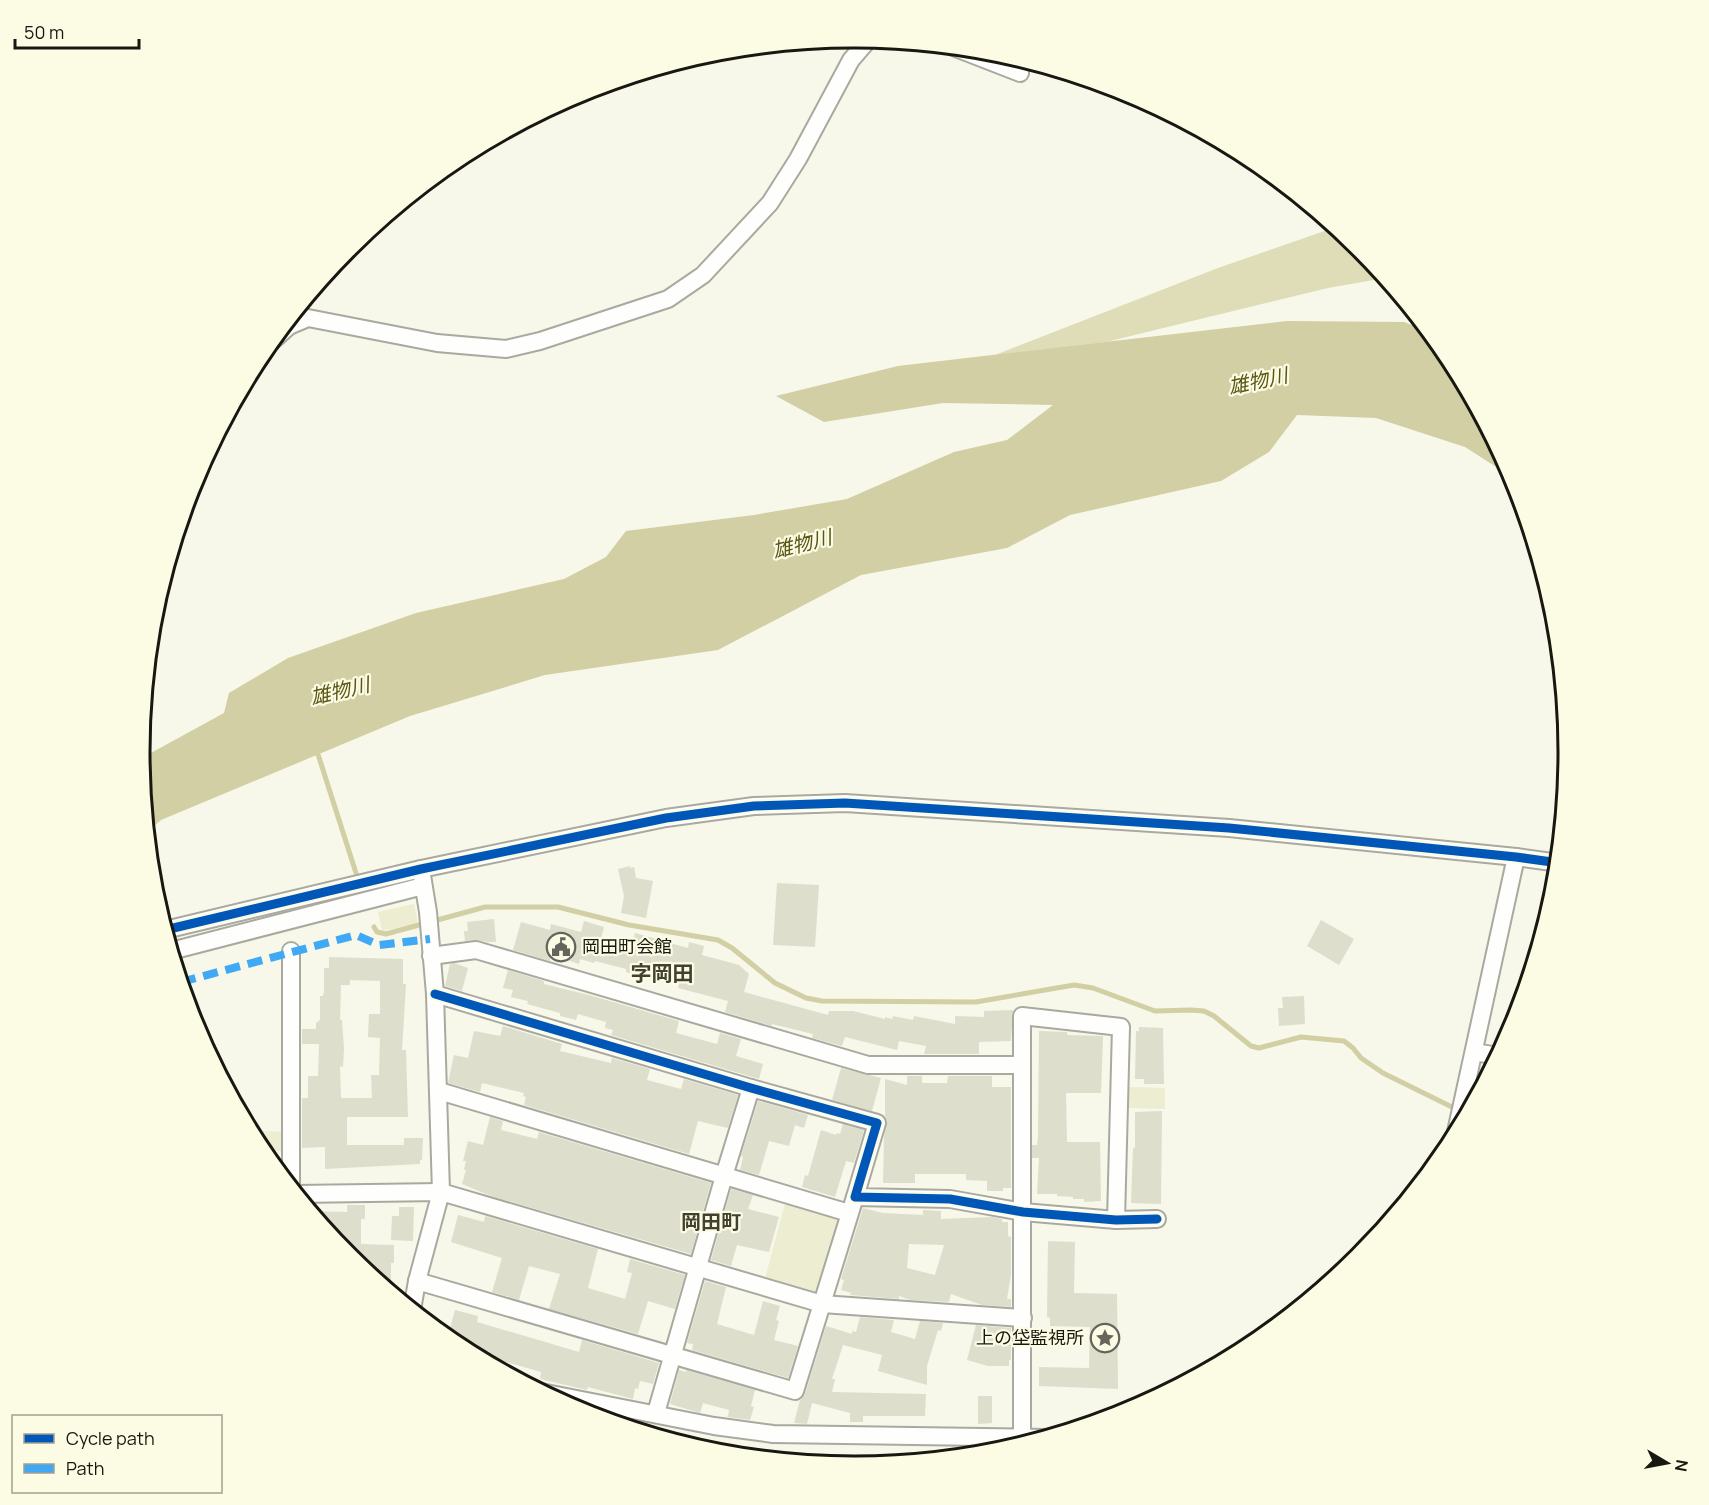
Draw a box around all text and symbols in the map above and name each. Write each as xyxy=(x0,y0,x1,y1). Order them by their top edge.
scale bar xyxy=(15,12,140,50)
text: 50 m xyxy=(24,20,64,44)
water label: 雄物川 xyxy=(1226,361,1292,400)
water label: 雄物川 xyxy=(770,523,836,564)
water label: 雄物川 xyxy=(308,670,374,710)
public building icon: 岡田町会館 xyxy=(545,931,577,963)
place label: 岡田町会館 xyxy=(582,934,672,958)
district label: 字岡田 xyxy=(631,959,694,987)
district label: 岡田町 xyxy=(681,1208,741,1235)
place icon: 上の垈監視所 xyxy=(1089,1322,1121,1354)
place label: 上の垈監視所 xyxy=(976,1325,1084,1349)
legend xyxy=(12,1415,222,1493)
text: Cycle path xyxy=(66,1426,155,1450)
north arrow xyxy=(1637,1433,1697,1493)
text: Path xyxy=(66,1456,104,1480)
text: N xyxy=(1670,1458,1694,1473)

